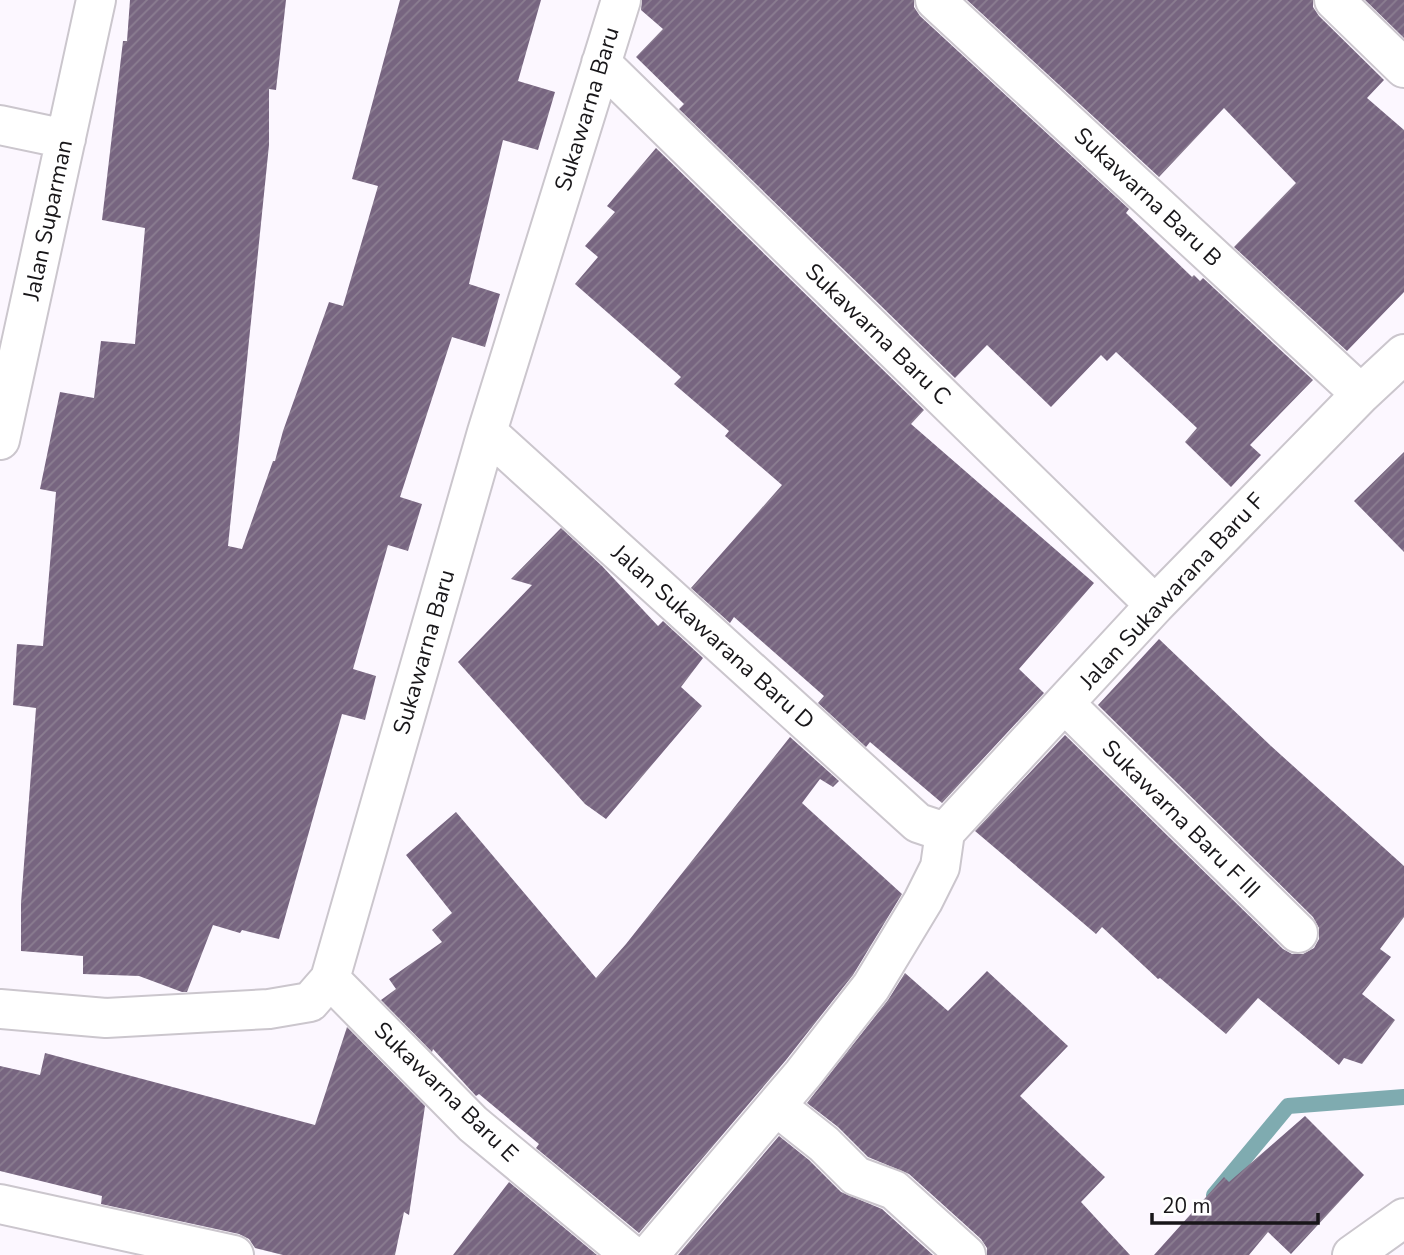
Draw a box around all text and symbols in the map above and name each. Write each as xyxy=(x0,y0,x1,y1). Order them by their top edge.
street label: Sukawarna Baru xyxy=(547,23,627,195)
street label: Sukawarna Baru B xyxy=(1067,120,1229,274)
street label: Jalan Suparman xyxy=(16,137,80,304)
street label: Sukawarna Baru C xyxy=(798,256,958,412)
street label: Jalan Sukawarana Baru F xyxy=(1072,486,1272,697)
street label: Jalan Sukawarana Baru D xyxy=(604,537,821,736)
street label: Sukawarna Baru xyxy=(386,566,462,738)
street label: Sukawarna Baru F III xyxy=(1095,733,1267,905)
street label: Sukawarna Baru E xyxy=(367,1015,525,1169)
scale bar xyxy=(1152,1182,1318,1226)
text: 20 m xyxy=(1162,1192,1211,1220)

